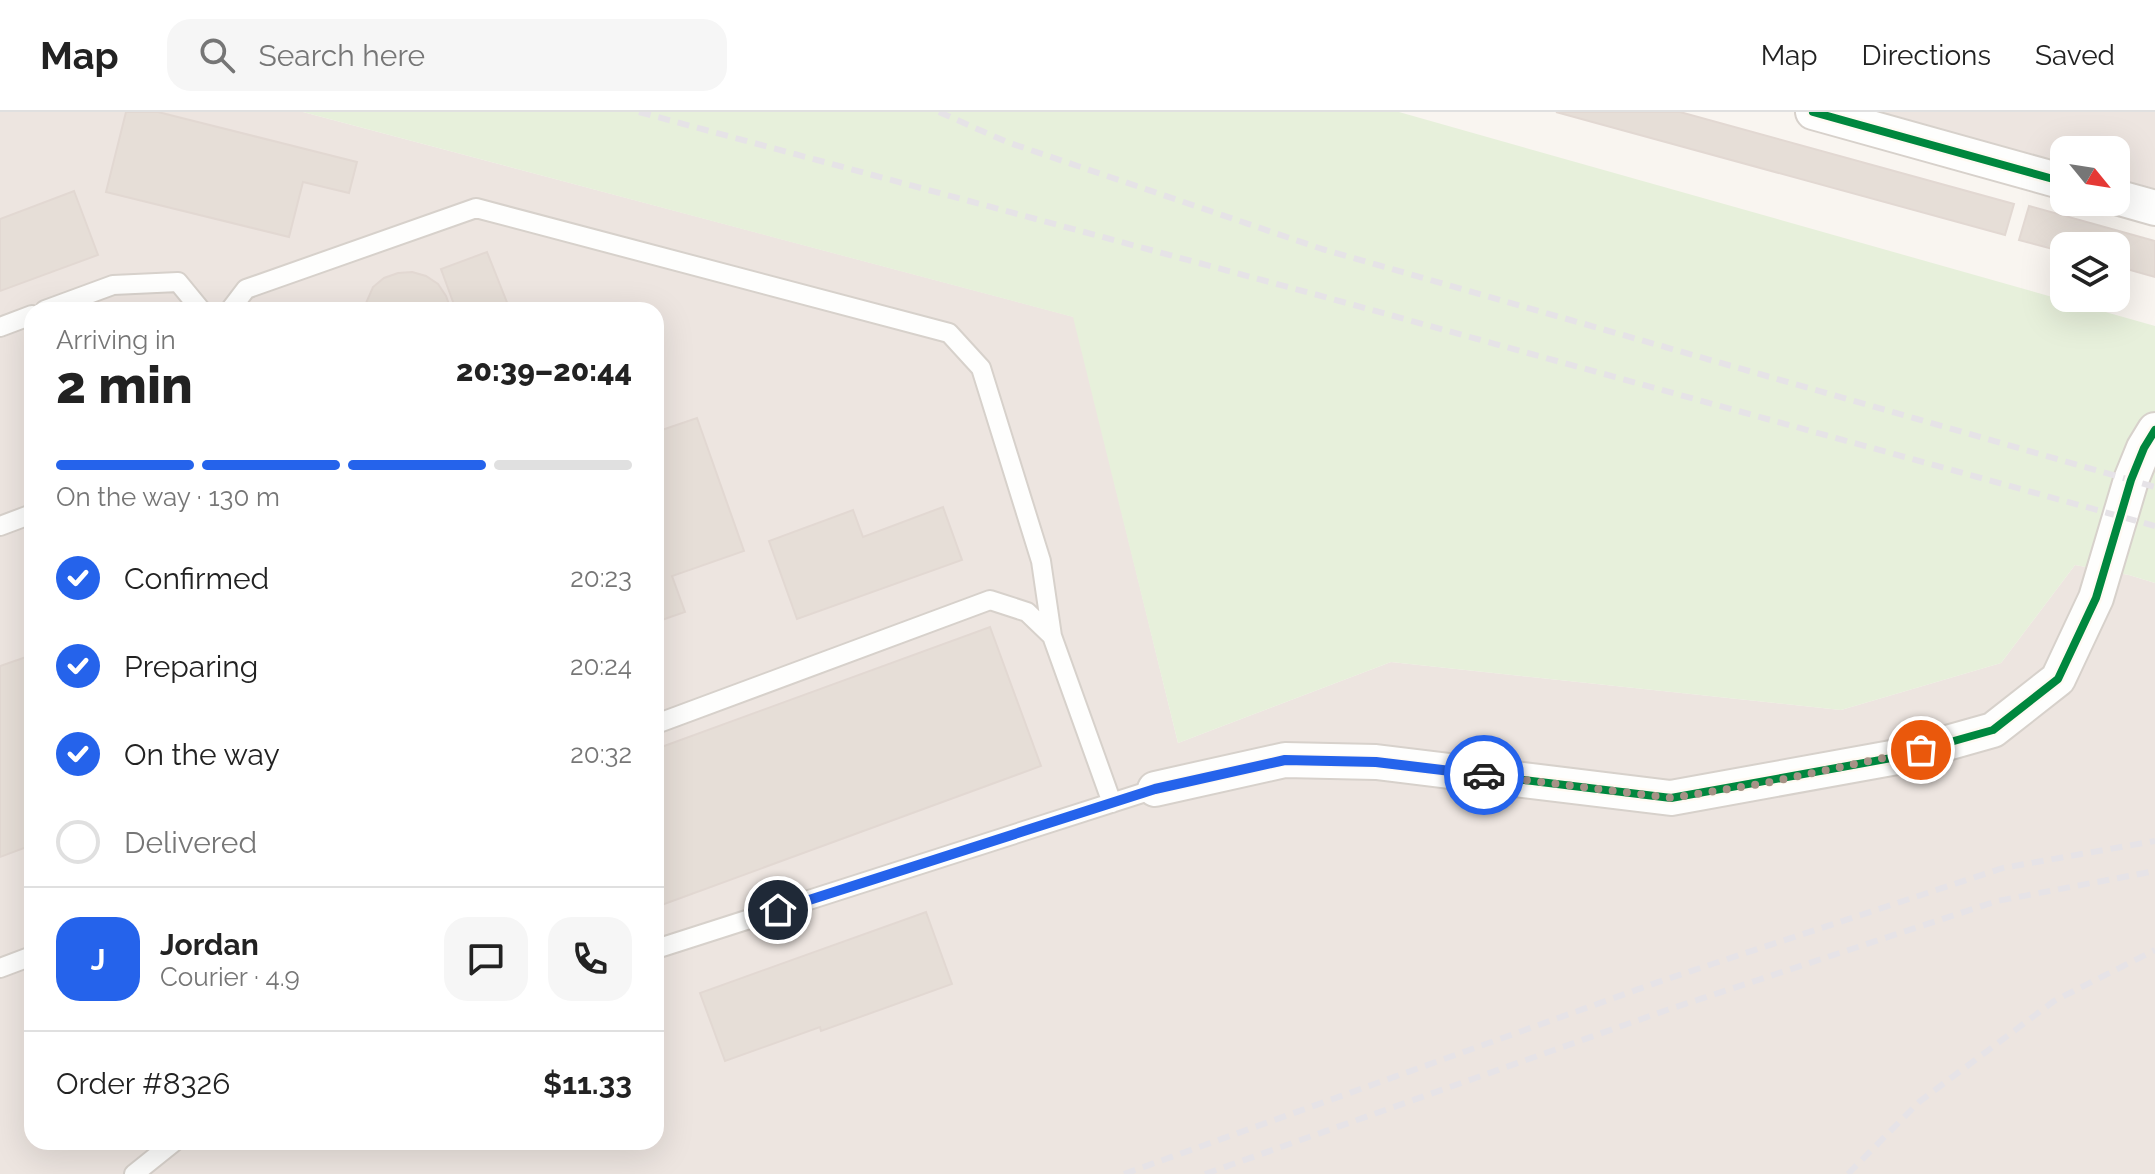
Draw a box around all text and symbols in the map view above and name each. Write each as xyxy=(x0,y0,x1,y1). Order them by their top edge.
search box xyxy=(167,19,727,91)
text: Map xyxy=(40,33,119,78)
icon: search xyxy=(195,33,239,77)
text: Search here xyxy=(259,38,425,73)
text: Map xyxy=(1761,39,1818,72)
text: Directions xyxy=(1862,39,1991,72)
text: Saved xyxy=(2035,39,2115,72)
north arrow xyxy=(2050,136,2130,216)
map controls xyxy=(2050,136,2130,312)
button: layers xyxy=(2050,232,2130,312)
text: Arriving in xyxy=(56,325,176,355)
text: 20:39–20:44 xyxy=(456,353,632,388)
text: 2 min xyxy=(56,354,193,415)
text: On the way · 130 m xyxy=(56,482,280,512)
icon: check xyxy=(56,556,100,600)
text: Confirmed xyxy=(124,561,269,596)
text: 20:23 xyxy=(570,563,632,593)
icon: check xyxy=(56,644,100,688)
text: Preparing xyxy=(124,649,258,684)
text: 20:24 xyxy=(570,651,632,681)
pin xyxy=(1887,716,1955,784)
icon: bag xyxy=(1899,728,1943,772)
icon: check xyxy=(56,732,100,776)
courier xyxy=(1444,735,1524,815)
text: On the way xyxy=(124,737,280,772)
text: 20:32 xyxy=(570,739,632,769)
icon: car xyxy=(1462,753,1506,797)
text: Delivered xyxy=(124,825,257,860)
pin xyxy=(744,876,812,944)
icon: home xyxy=(756,888,800,932)
button: chat xyxy=(444,917,528,1001)
button: phone xyxy=(548,917,632,1001)
text: Jordan xyxy=(160,927,259,962)
text: J xyxy=(91,942,105,977)
text: Courier · 4.9 xyxy=(160,962,300,992)
text: Order #8326 xyxy=(56,1066,230,1101)
text: $11.33 xyxy=(543,1066,632,1101)

